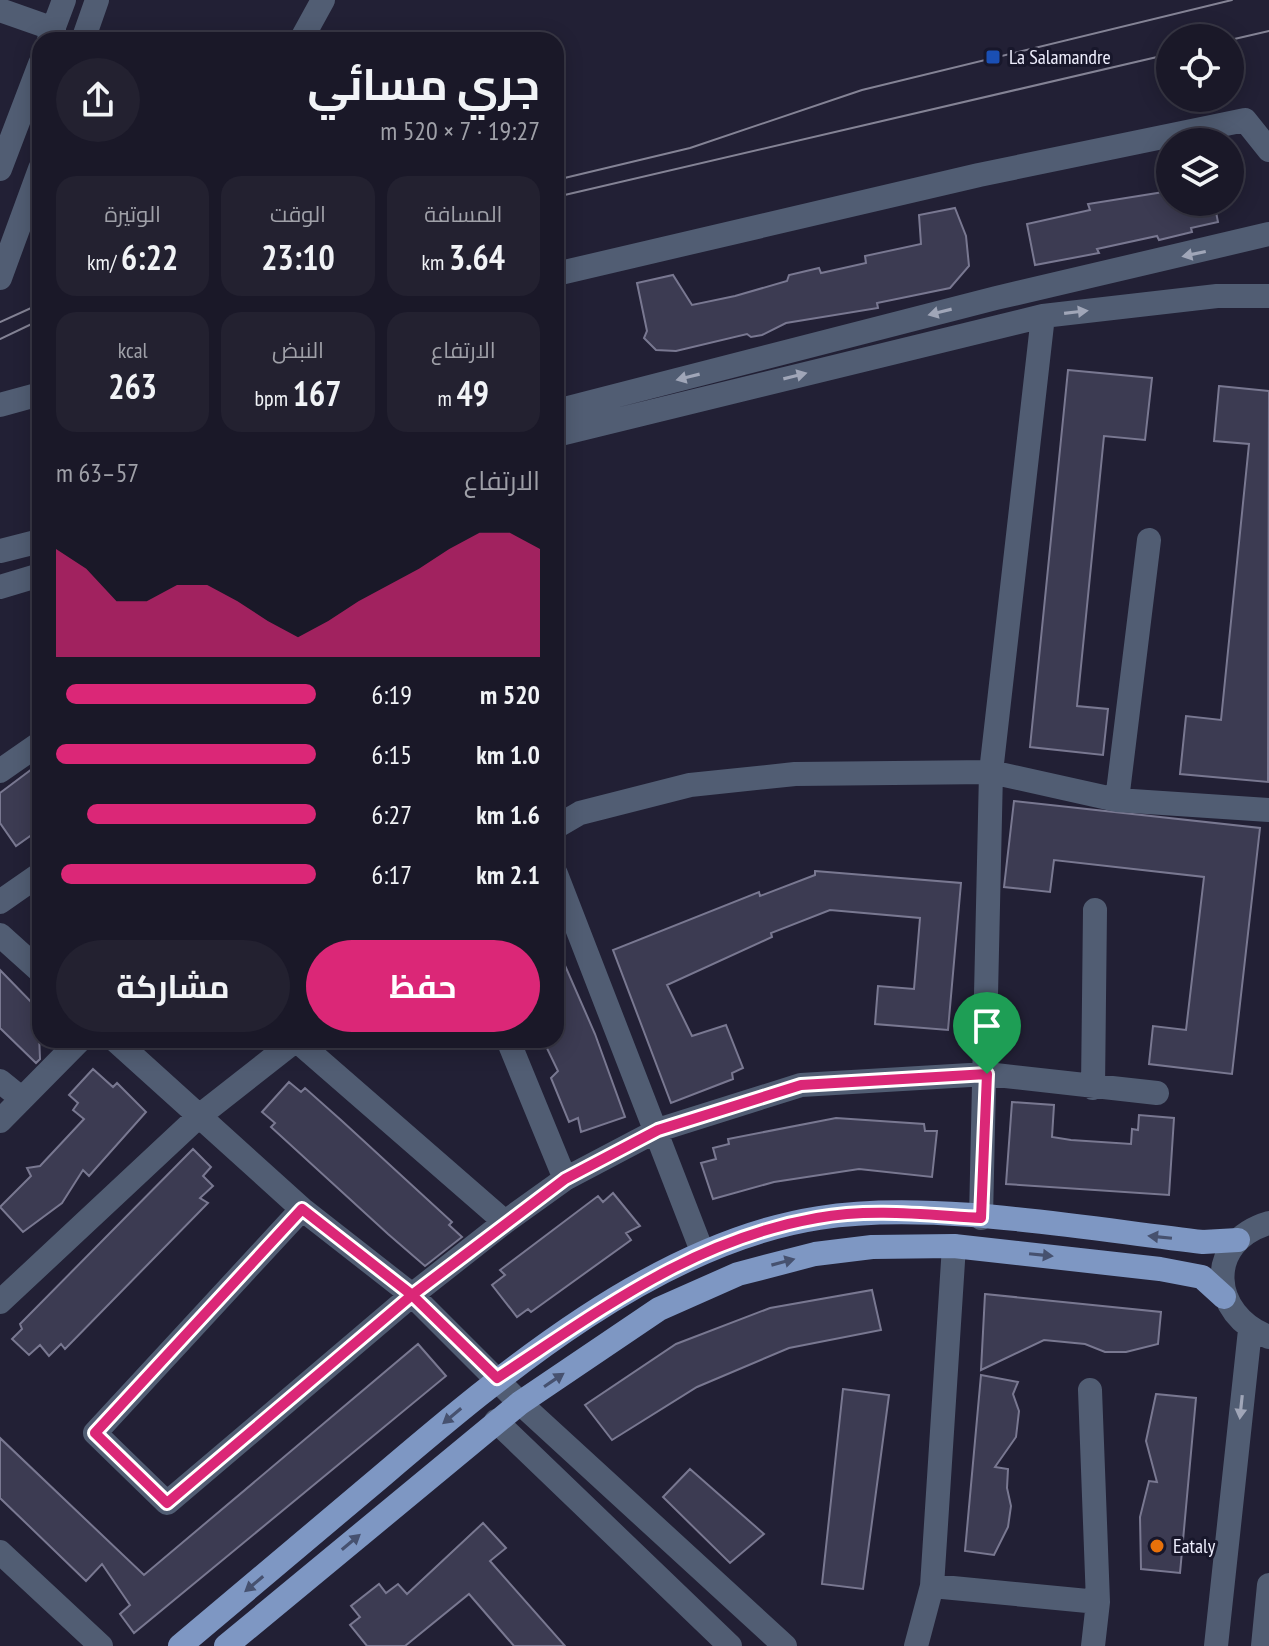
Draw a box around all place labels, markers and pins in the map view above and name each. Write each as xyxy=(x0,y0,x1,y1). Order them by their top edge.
place label: La Salamandre xyxy=(1009,44,1111,70)
marker: La Salamandre xyxy=(984,48,1002,66)
pin xyxy=(953,992,1021,1074)
place label: Eataly xyxy=(1173,1533,1216,1559)
marker: Eataly xyxy=(1148,1537,1166,1555)

